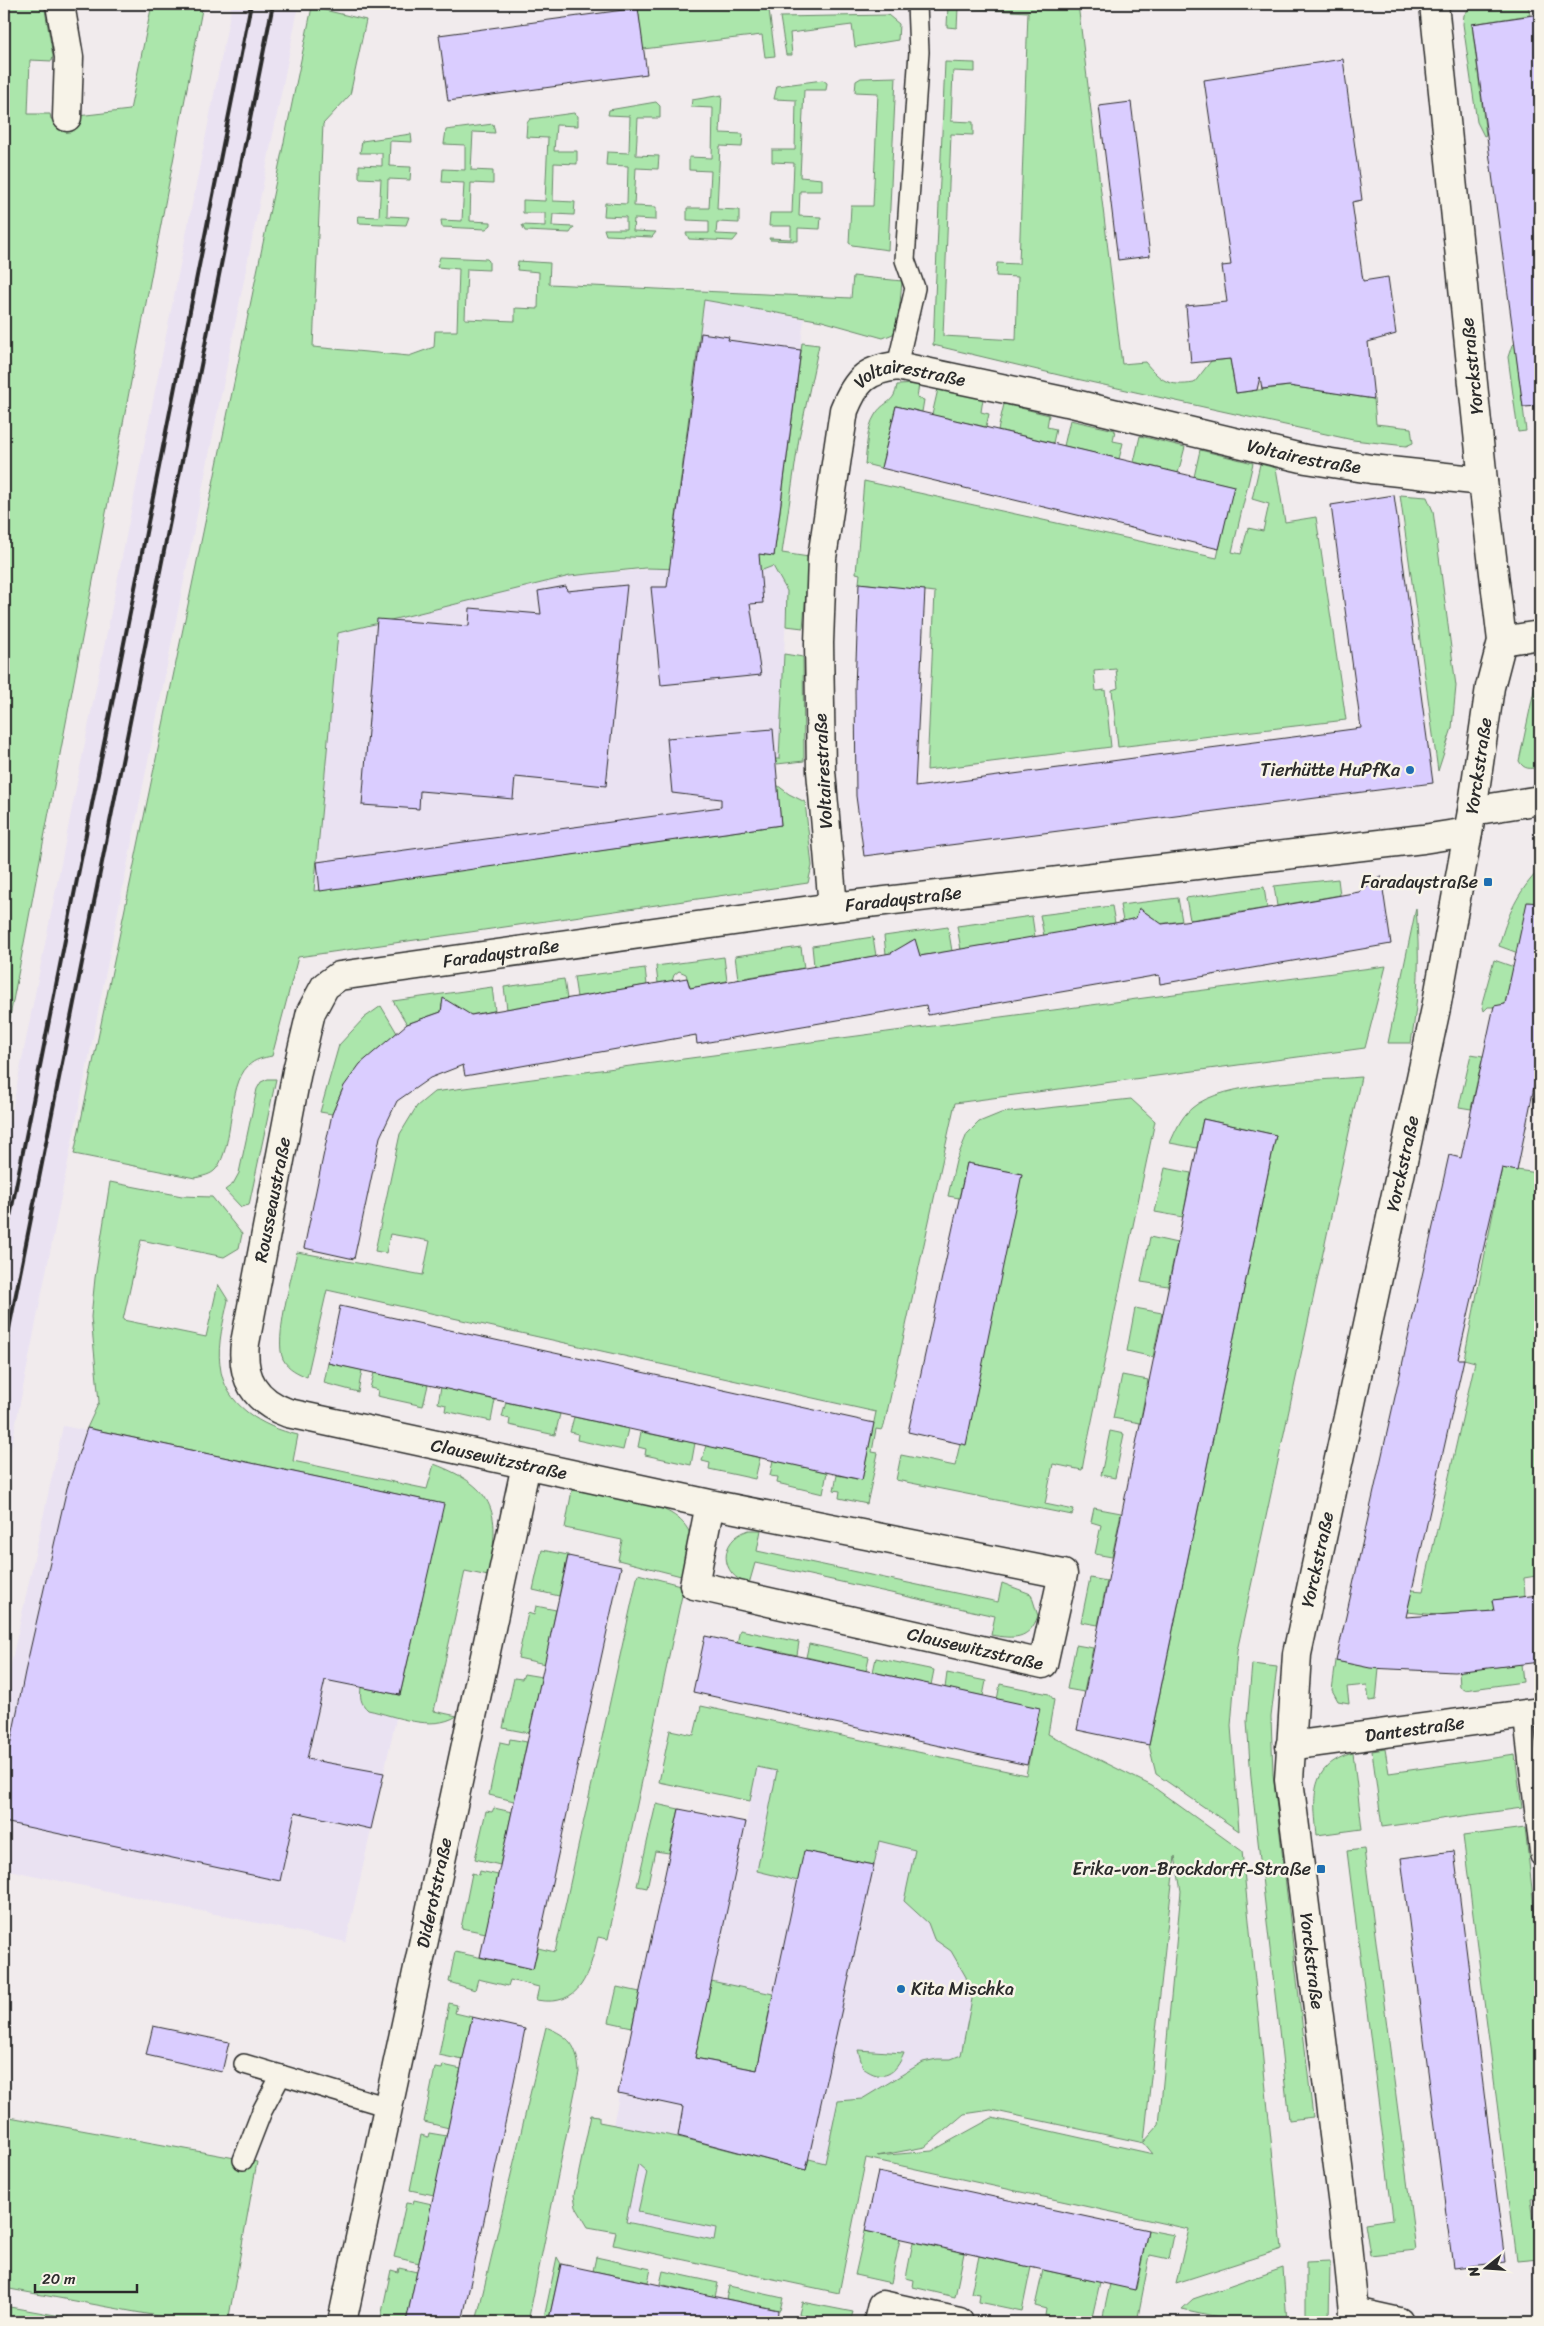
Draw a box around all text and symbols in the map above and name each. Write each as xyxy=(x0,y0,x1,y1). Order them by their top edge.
street label: Yorckstraße xyxy=(1451,316,1493,416)
street label: Voltairestraße xyxy=(845,350,969,396)
street label: Voltairestraße xyxy=(1244,429,1363,483)
street label: Voltairestraße xyxy=(804,712,842,830)
street label: Yorckstraße xyxy=(1456,715,1501,816)
place label: Tierhütte HuPfKa xyxy=(1260,754,1401,786)
marker: Tierhütte HuPfKa xyxy=(1404,764,1416,776)
place label: Faradaystraße xyxy=(1361,866,1478,898)
street label: Faradaystraße xyxy=(843,876,963,922)
marker: Faradaystraße xyxy=(1482,876,1494,888)
street label: Faradaystraße xyxy=(441,929,561,977)
street label: Yorckstraße xyxy=(1377,1113,1428,1214)
street label: Rousseaustraße xyxy=(245,1134,300,1265)
street label: Clausewitzstraße xyxy=(428,1429,570,1489)
street label: Yorckstraße xyxy=(1291,1508,1343,1610)
street label: Clausewitzstraße xyxy=(904,1618,1047,1680)
street label: Dantestraße xyxy=(1363,1706,1467,1752)
street label: Diderotstraße xyxy=(407,1834,462,1951)
place label: Erika-von-Brockdorff-Straße xyxy=(1072,1853,1311,1885)
marker: Erika-von-Brockdorff-Straße xyxy=(1315,1863,1327,1875)
street label: Yorckstraße xyxy=(1290,1911,1334,2011)
place label: Kita Mischka xyxy=(911,1973,1014,2005)
marker: Kita Mischka xyxy=(895,1983,907,1995)
north arrow xyxy=(1462,2244,1512,2294)
scale bar xyxy=(35,2261,138,2293)
text: N xyxy=(1461,2263,1488,2281)
text: 20 m xyxy=(42,2266,76,2292)

